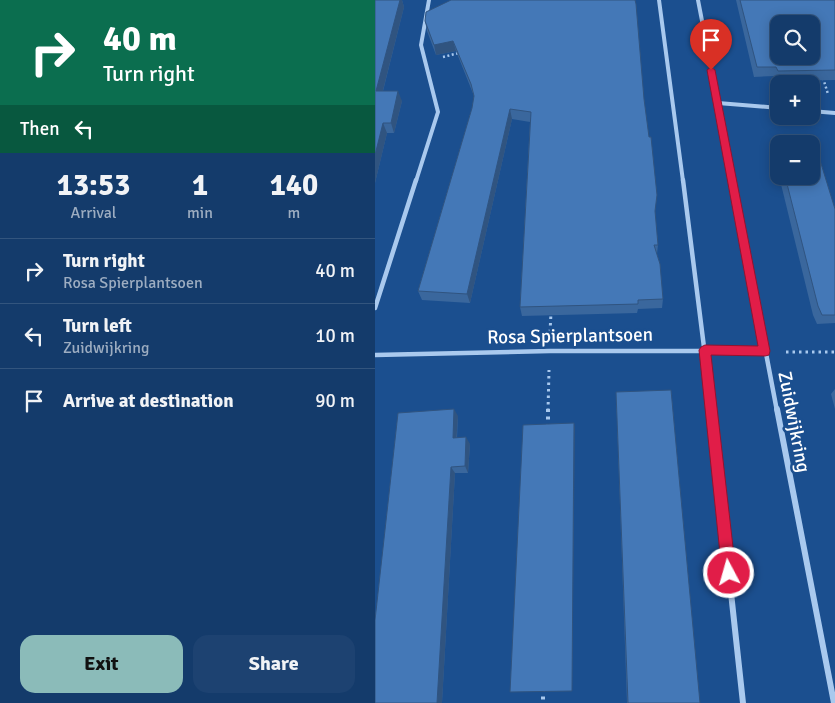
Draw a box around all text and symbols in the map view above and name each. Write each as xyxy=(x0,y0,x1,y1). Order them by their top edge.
map controls xyxy=(770,15,820,185)
button: search xyxy=(770,15,820,65)
text: 40 m xyxy=(103,17,177,60)
pin xyxy=(690,19,732,70)
icon: right xyxy=(20,20,85,85)
icon: arrive xyxy=(697,26,725,54)
text: Turn right xyxy=(103,60,195,87)
button: + xyxy=(770,75,820,125)
icon: left xyxy=(70,115,98,143)
text: Then xyxy=(20,117,60,141)
button: − xyxy=(770,135,820,185)
text: 13:53 xyxy=(57,167,130,204)
text: 1 xyxy=(192,167,208,204)
text: 140 xyxy=(270,167,318,204)
text: Arrival xyxy=(70,203,117,223)
text: min xyxy=(187,203,213,223)
text: m xyxy=(288,203,300,223)
text: Turn right xyxy=(63,249,145,273)
icon: right xyxy=(20,257,48,285)
text: 40 m xyxy=(315,259,355,283)
text: Rosa Spierplantsoen xyxy=(63,273,203,293)
text: Turn left xyxy=(63,314,132,338)
icon: left xyxy=(20,322,48,350)
street label: Rosa Spierplantsoen xyxy=(487,323,653,349)
text: 10 m xyxy=(315,324,355,348)
text: Zuidwijkring xyxy=(63,338,149,358)
street label: Zuidwijkring xyxy=(772,369,816,475)
icon: arrive xyxy=(20,387,48,415)
text: Arrive at destination xyxy=(63,389,234,413)
text: 90 m xyxy=(315,389,355,413)
position arrow xyxy=(702,546,754,598)
button: Exit xyxy=(20,635,183,693)
button: Share xyxy=(193,635,355,693)

